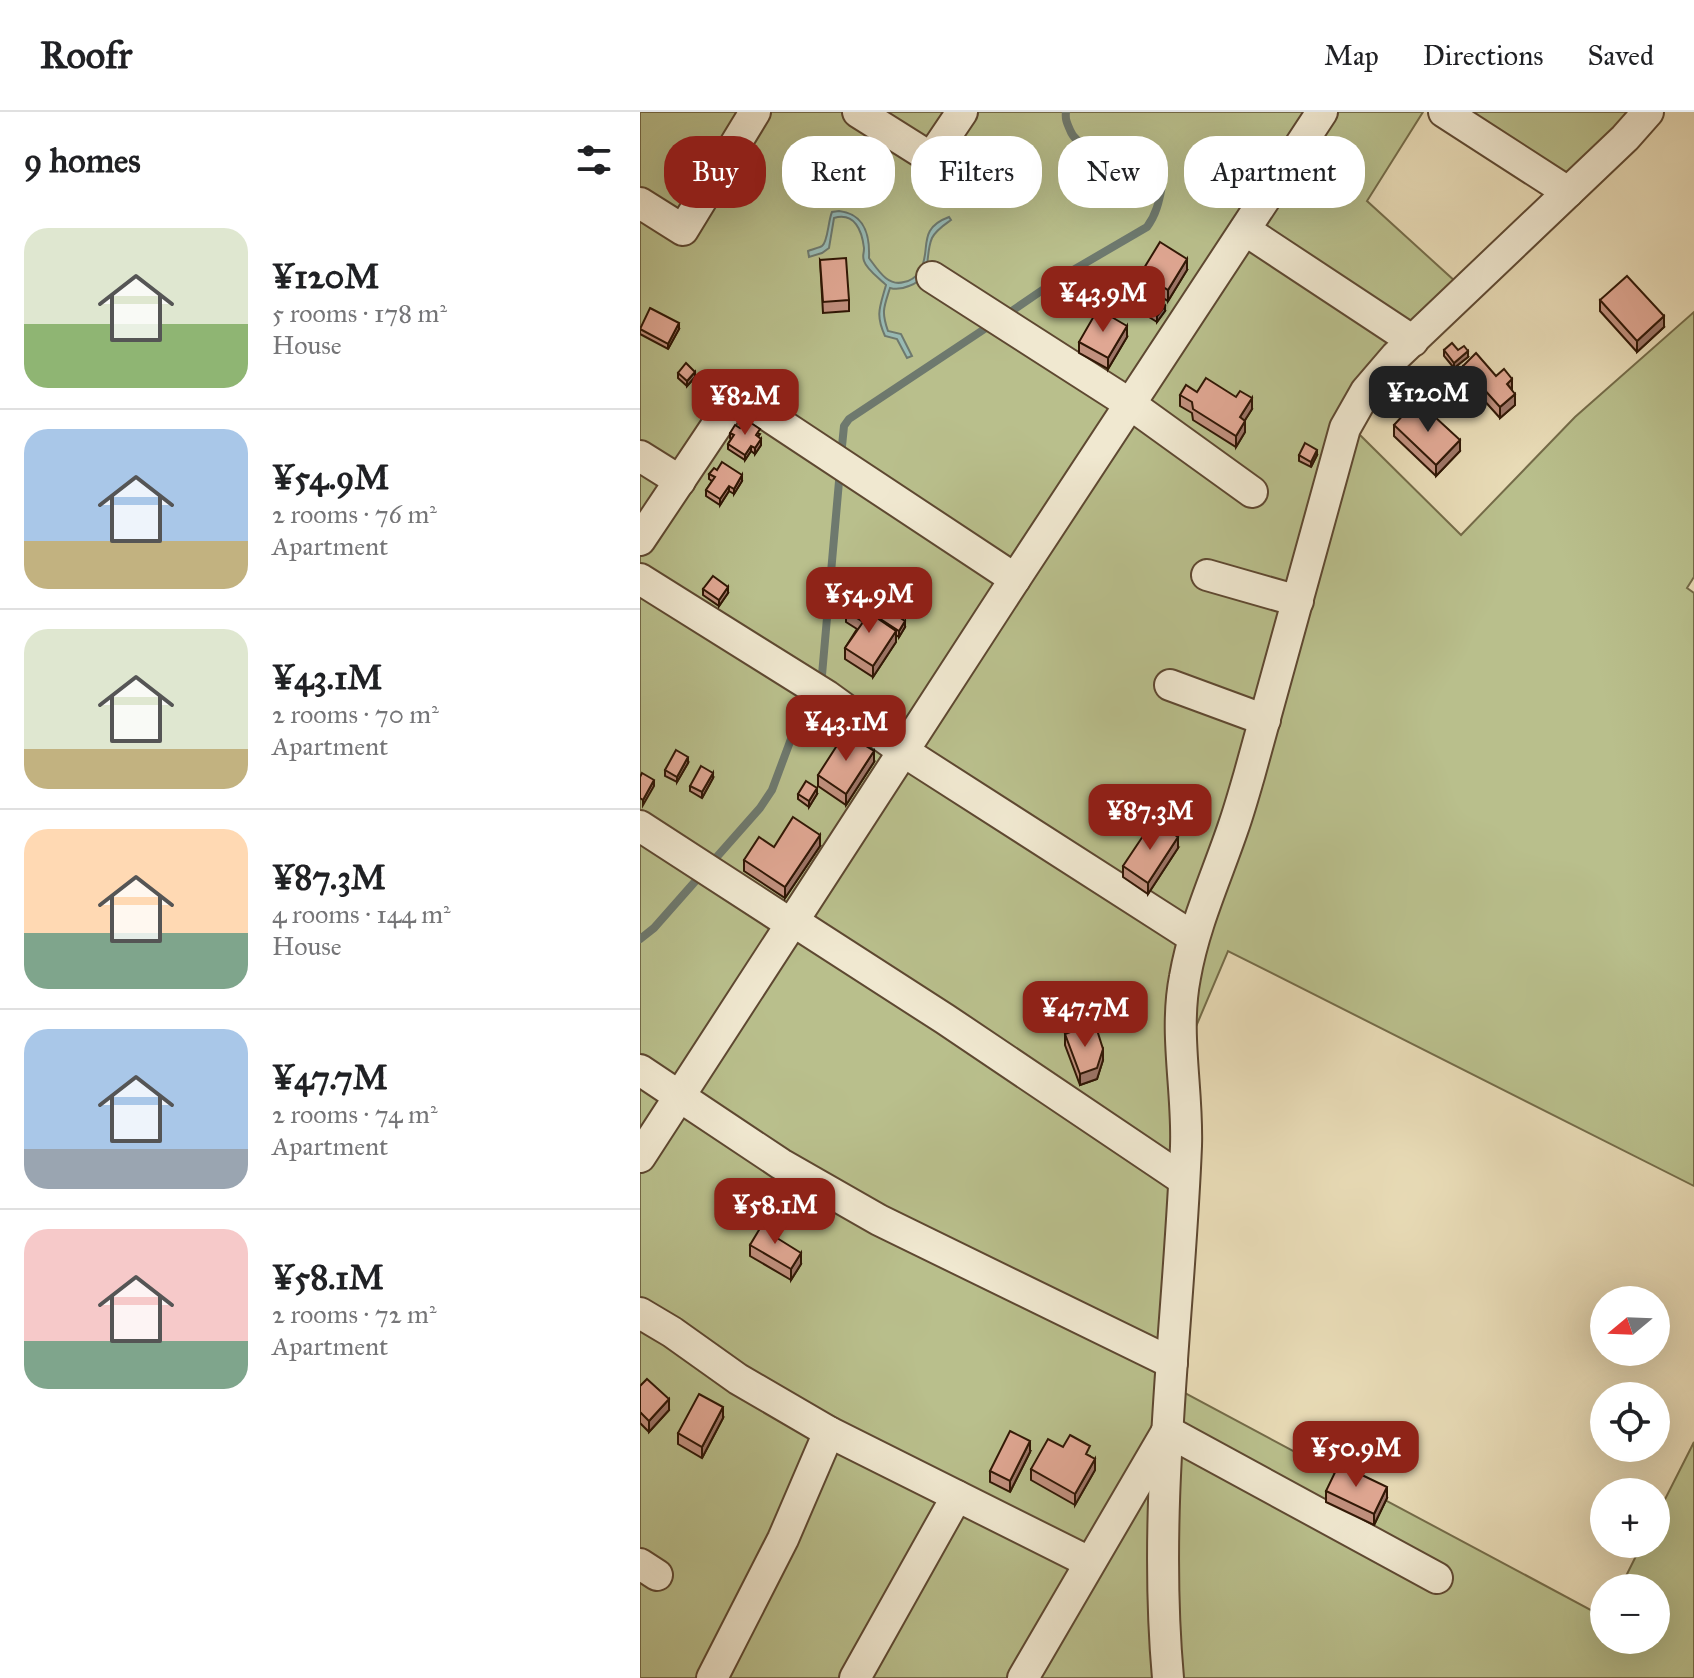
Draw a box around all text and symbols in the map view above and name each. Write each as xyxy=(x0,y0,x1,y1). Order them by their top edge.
text: Roofr xyxy=(40,32,132,78)
text: Map xyxy=(1324,38,1379,73)
text: Directions xyxy=(1423,38,1544,73)
text: Saved xyxy=(1588,38,1654,73)
chip: Buy xyxy=(664,136,766,208)
chip: Rent xyxy=(782,136,895,208)
chip: Filters xyxy=(911,136,1042,208)
chip: New xyxy=(1058,136,1168,208)
chip: Apartment xyxy=(1184,136,1365,208)
icon: filters xyxy=(572,138,616,182)
text: 9 homes xyxy=(24,140,141,181)
text: ¥120M xyxy=(272,256,379,297)
icon: home xyxy=(88,260,184,356)
pin: ¥43.9M xyxy=(1038,266,1168,334)
text: ¥43.9M xyxy=(1059,276,1147,308)
text: 5 rooms · 178 m² xyxy=(272,297,447,329)
text: House xyxy=(272,329,342,361)
pin: ¥120M xyxy=(1372,366,1484,434)
pin: ¥82M xyxy=(698,369,792,437)
text: ¥120M xyxy=(1387,376,1469,408)
text: ¥82M xyxy=(710,379,780,411)
text: ¥54.9M xyxy=(272,457,389,498)
icon: home xyxy=(88,461,184,557)
text: 2 rooms · 76 m² xyxy=(272,498,437,530)
text: Apartment xyxy=(272,530,388,562)
pin: ¥54.9M xyxy=(804,567,934,635)
text: ¥54.9M xyxy=(824,577,914,609)
text: ¥43.1M xyxy=(272,657,382,698)
icon: home xyxy=(88,661,184,757)
pin: ¥43.1M xyxy=(781,695,911,763)
text: 2 rooms · 70 m² xyxy=(272,698,439,730)
text: ¥43.1M xyxy=(804,705,888,737)
text: Apartment xyxy=(272,730,388,762)
pin: ¥87.3M xyxy=(1085,784,1215,852)
text: ¥87.3M xyxy=(1106,794,1194,826)
text: ¥87.3M xyxy=(272,857,386,898)
icon: home xyxy=(88,861,184,957)
text: 4 rooms · 144 m² xyxy=(272,898,451,930)
text: House xyxy=(272,930,342,962)
pin: ¥47.7M xyxy=(1020,981,1150,1049)
text: ¥47.7M xyxy=(1041,991,1129,1023)
text: ¥47.7M xyxy=(272,1057,388,1098)
icon: home xyxy=(88,1061,184,1157)
text: 2 rooms · 74 m² xyxy=(272,1098,438,1130)
text: Apartment xyxy=(272,1130,388,1162)
pin: ¥58.1M xyxy=(710,1178,840,1246)
text: ¥58.1M xyxy=(732,1188,818,1220)
text: ¥58.1M xyxy=(272,1257,384,1298)
icon: home xyxy=(88,1261,184,1357)
north arrow xyxy=(1590,1286,1670,1366)
map controls xyxy=(1590,1286,1670,1654)
text: 2 rooms · 72 m² xyxy=(272,1298,436,1330)
text: Apartment xyxy=(272,1330,388,1362)
button: locate xyxy=(1590,1382,1670,1462)
pin: ¥50.9M xyxy=(1291,1421,1421,1489)
text: ¥50.9M xyxy=(1311,1431,1401,1463)
button: + xyxy=(1590,1478,1670,1558)
button: − xyxy=(1590,1574,1670,1654)

